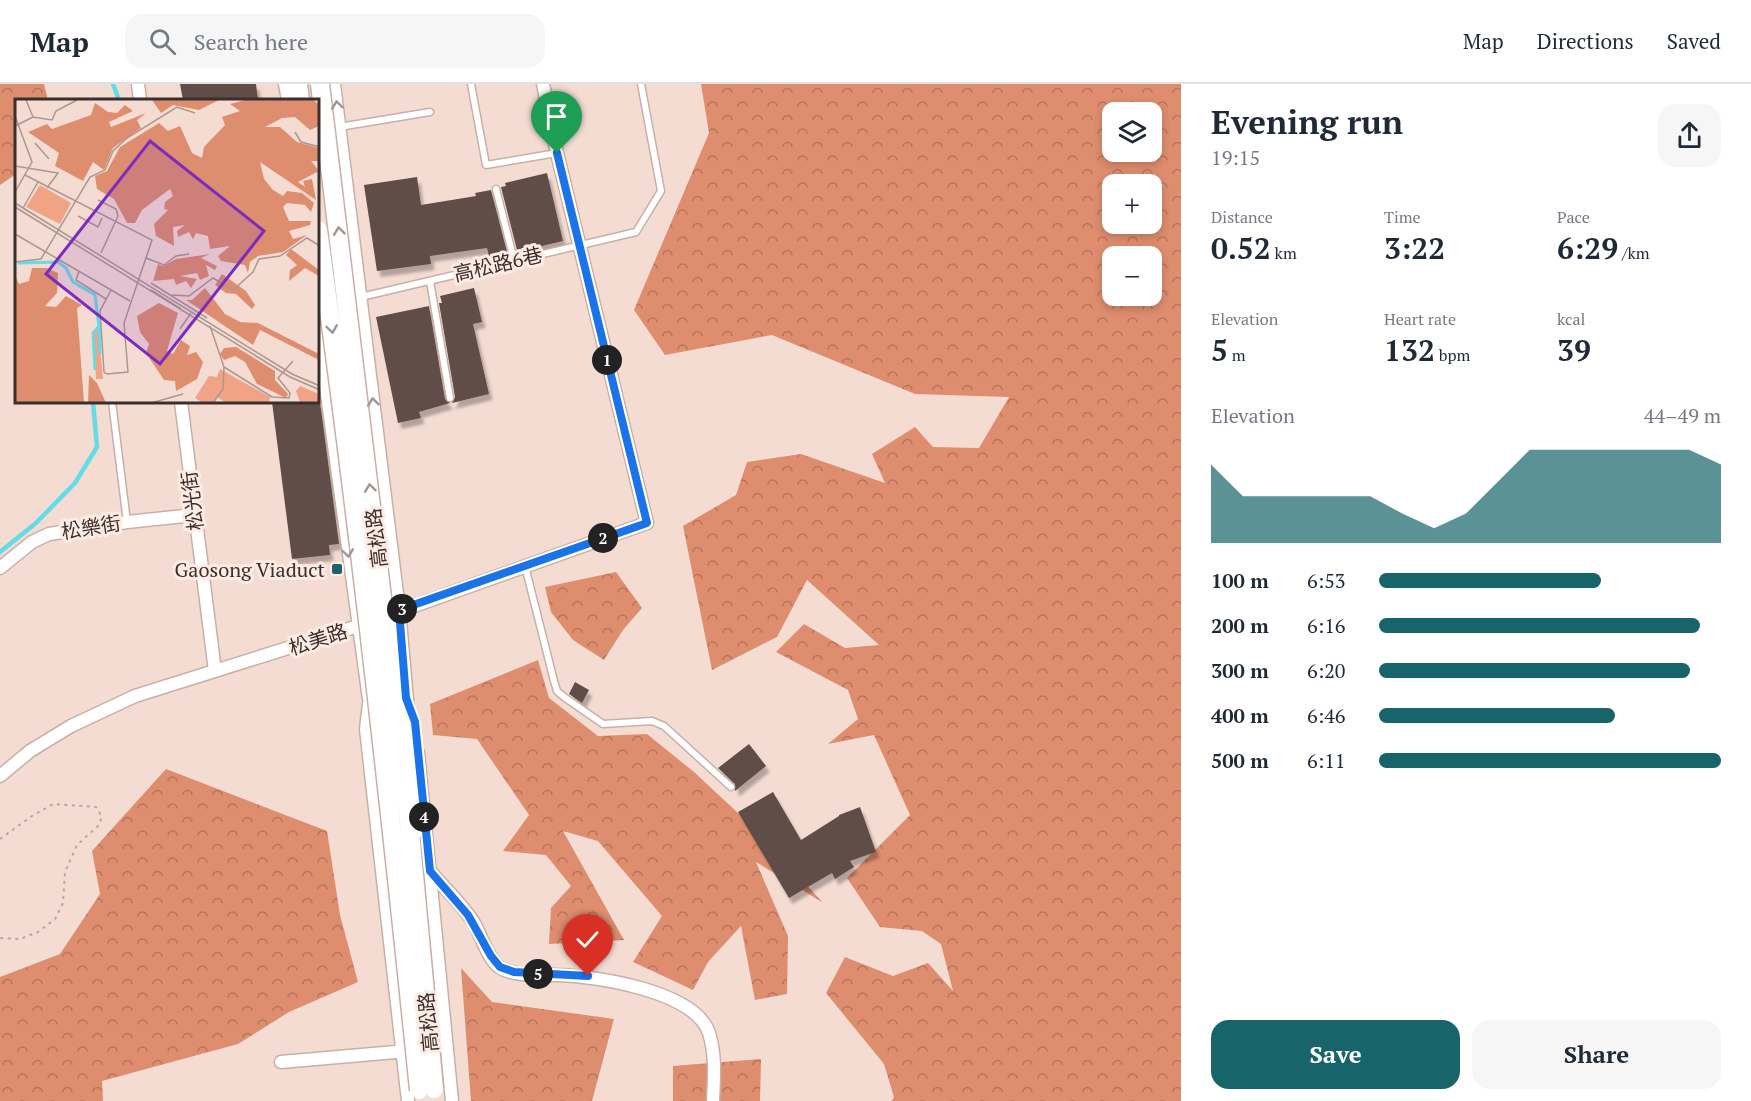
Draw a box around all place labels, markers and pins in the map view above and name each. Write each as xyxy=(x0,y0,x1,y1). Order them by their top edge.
pin xyxy=(531,91,582,153)
pin: 1 xyxy=(592,345,622,375)
pin: 2 xyxy=(588,523,618,553)
place label: Gaosong Viaduct xyxy=(175,556,326,583)
marker: Gaosong Viaduct xyxy=(330,562,344,576)
pin: 3 xyxy=(387,594,417,624)
pin: 4 xyxy=(409,802,439,832)
pin xyxy=(562,914,613,976)
pin: 5 xyxy=(523,959,553,989)

